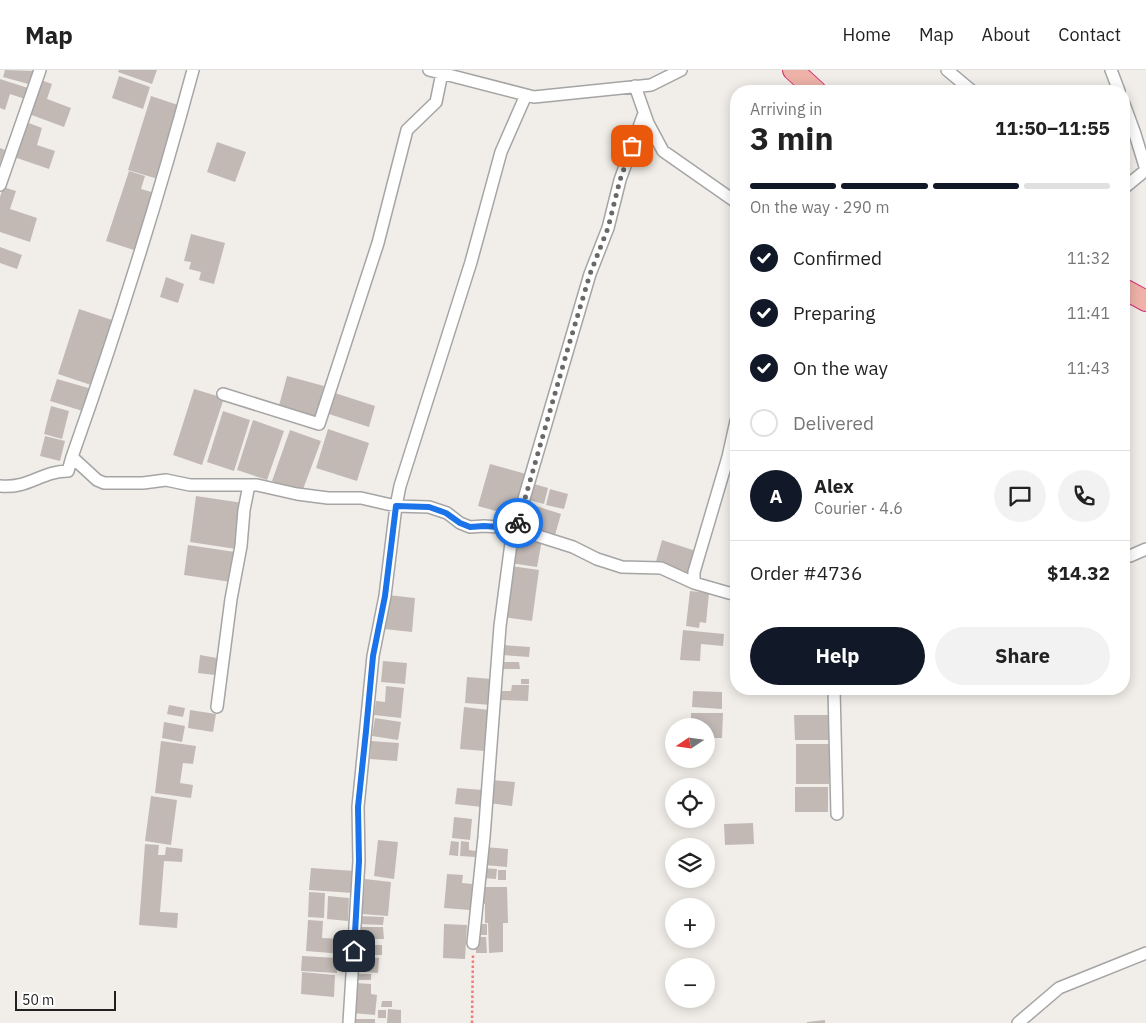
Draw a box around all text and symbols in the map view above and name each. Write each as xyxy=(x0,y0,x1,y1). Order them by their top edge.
text: Map xyxy=(25,19,73,51)
text: Home xyxy=(843,23,891,46)
text: Map xyxy=(919,23,954,46)
text: About xyxy=(982,23,1030,46)
text: Contact xyxy=(1058,23,1121,46)
text: Arriving in xyxy=(750,99,822,119)
text: 11:50–11:55 xyxy=(995,116,1110,140)
text: 3 min xyxy=(750,117,834,159)
pin xyxy=(611,125,653,167)
icon: bag xyxy=(618,132,646,160)
text: On the way · 290 m xyxy=(750,197,889,217)
icon: check xyxy=(750,244,778,272)
text: Confirmed xyxy=(793,246,882,270)
text: 11:32 xyxy=(1067,248,1110,268)
icon: check xyxy=(750,299,778,327)
text: Preparing xyxy=(793,301,875,325)
text: 11:41 xyxy=(1067,303,1110,323)
icon: check xyxy=(750,354,778,382)
text: On the way xyxy=(793,356,888,380)
text: 11:43 xyxy=(1067,358,1110,378)
text: Delivered xyxy=(793,411,874,435)
button: chat xyxy=(994,470,1046,522)
button: phone xyxy=(1058,470,1110,522)
text: Alex xyxy=(814,474,854,498)
text: A xyxy=(769,484,783,508)
courier xyxy=(493,498,543,548)
text: Courier · 4.6 xyxy=(814,498,903,518)
icon: bike xyxy=(504,509,532,537)
text: Order #4736 xyxy=(750,561,862,585)
text: $14.32 xyxy=(1047,561,1110,585)
button: Help xyxy=(750,627,925,685)
button: Share xyxy=(935,627,1110,685)
north arrow xyxy=(665,718,715,768)
map controls xyxy=(665,718,715,1008)
button: locate xyxy=(665,778,715,828)
button: layers xyxy=(665,838,715,888)
button: + xyxy=(665,898,715,948)
pin xyxy=(333,930,375,972)
icon: home xyxy=(340,937,368,965)
button: − xyxy=(665,958,715,1008)
scale bar xyxy=(15,988,116,1011)
text: 50 m xyxy=(22,991,54,1009)

